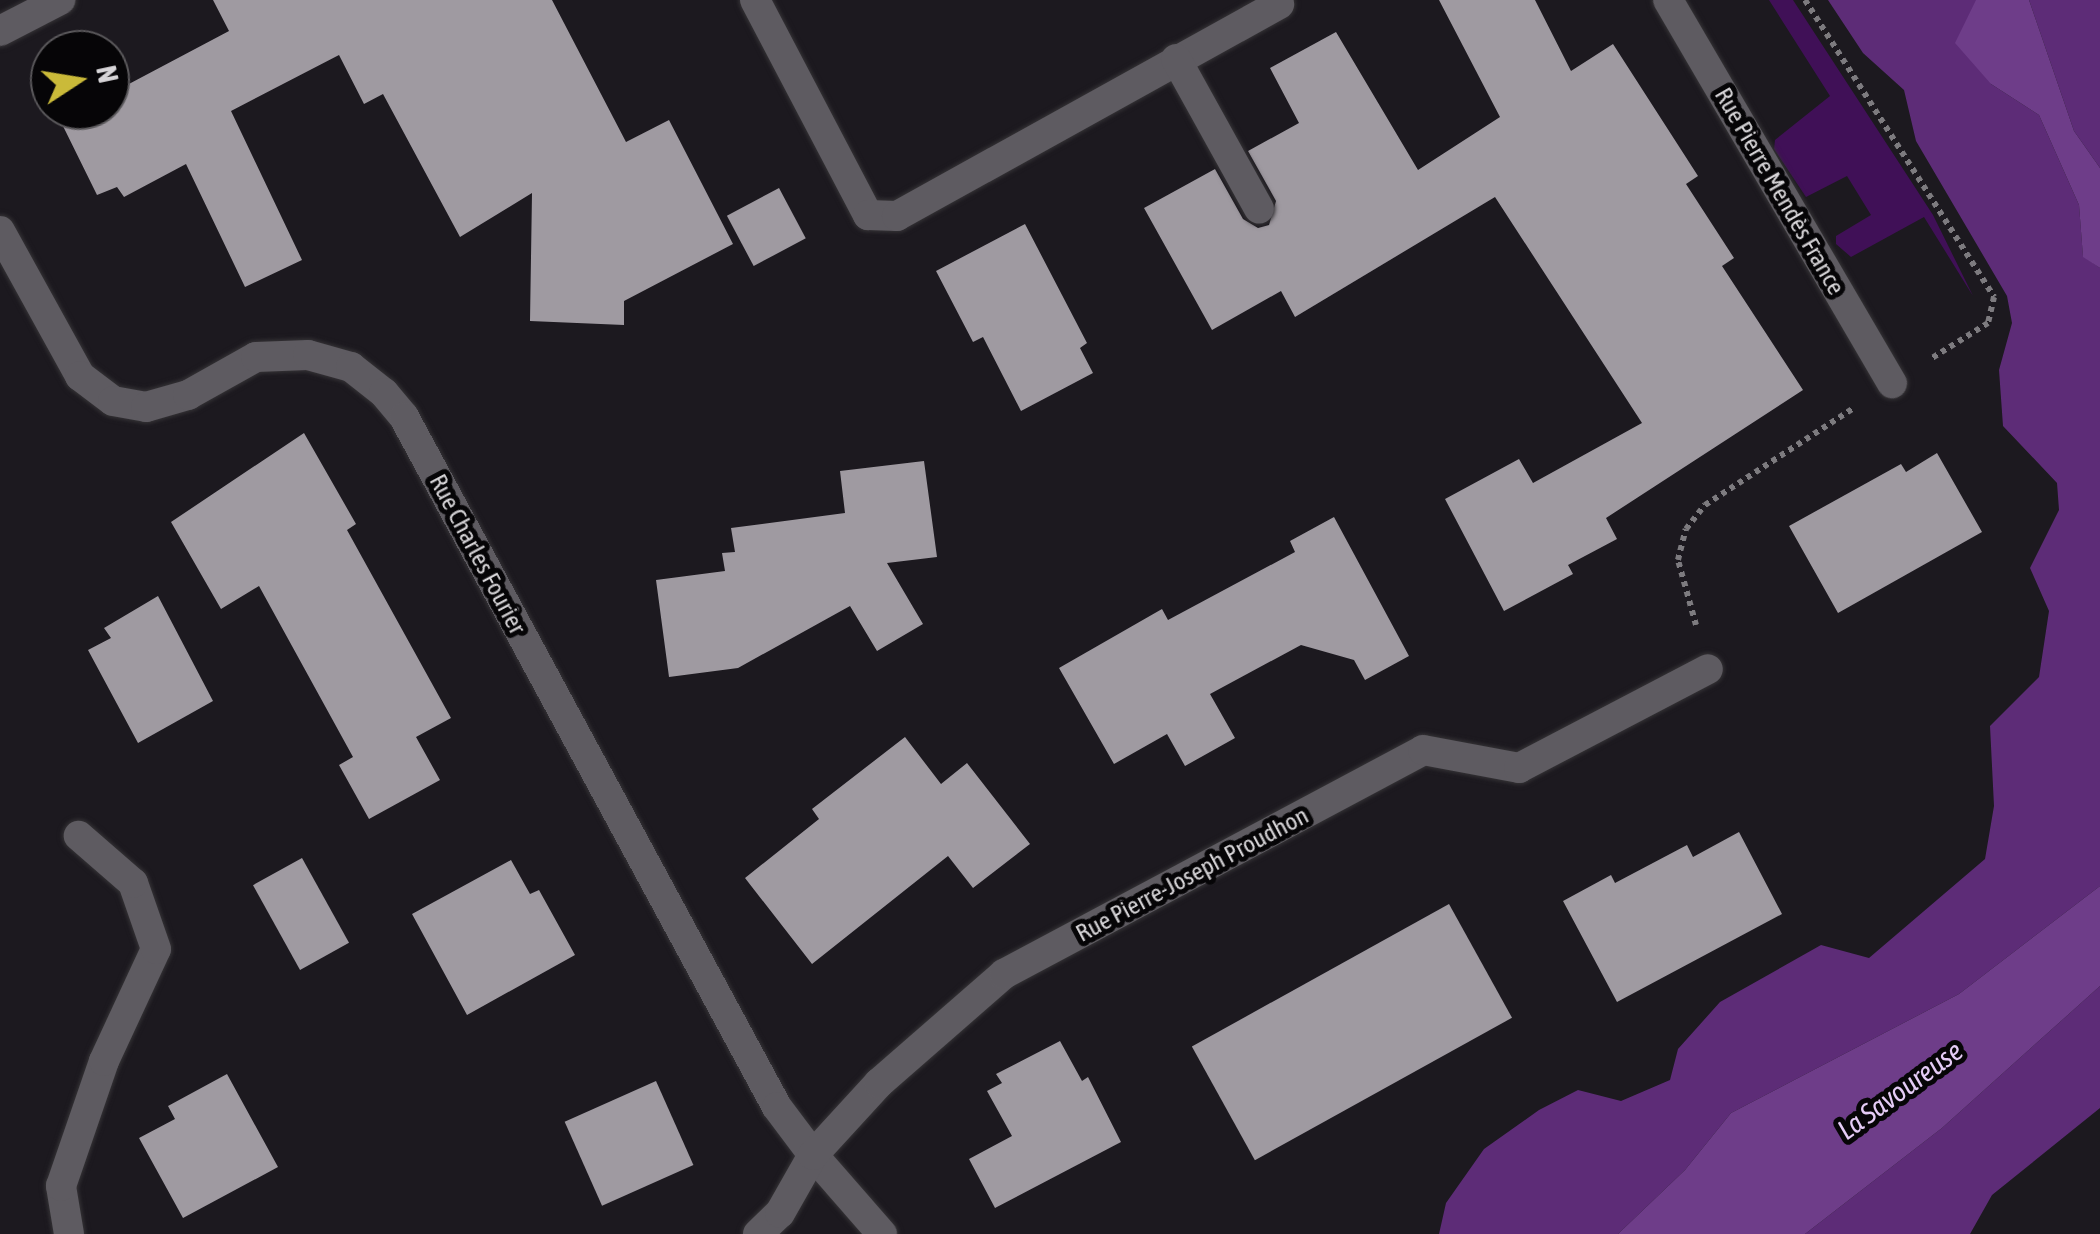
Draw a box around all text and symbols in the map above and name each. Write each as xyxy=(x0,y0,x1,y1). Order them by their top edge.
north arrow xyxy=(30,30,130,130)
text: N xyxy=(90,63,125,86)
street label: Rue Pierre Mendès France xyxy=(1708,82,1852,300)
street label: Rue Charles Fourier xyxy=(423,469,533,639)
street label: Rue Pierre-Joseph Proudhon xyxy=(1071,800,1313,948)
water label: La Savoureuse xyxy=(1831,1033,1969,1147)

